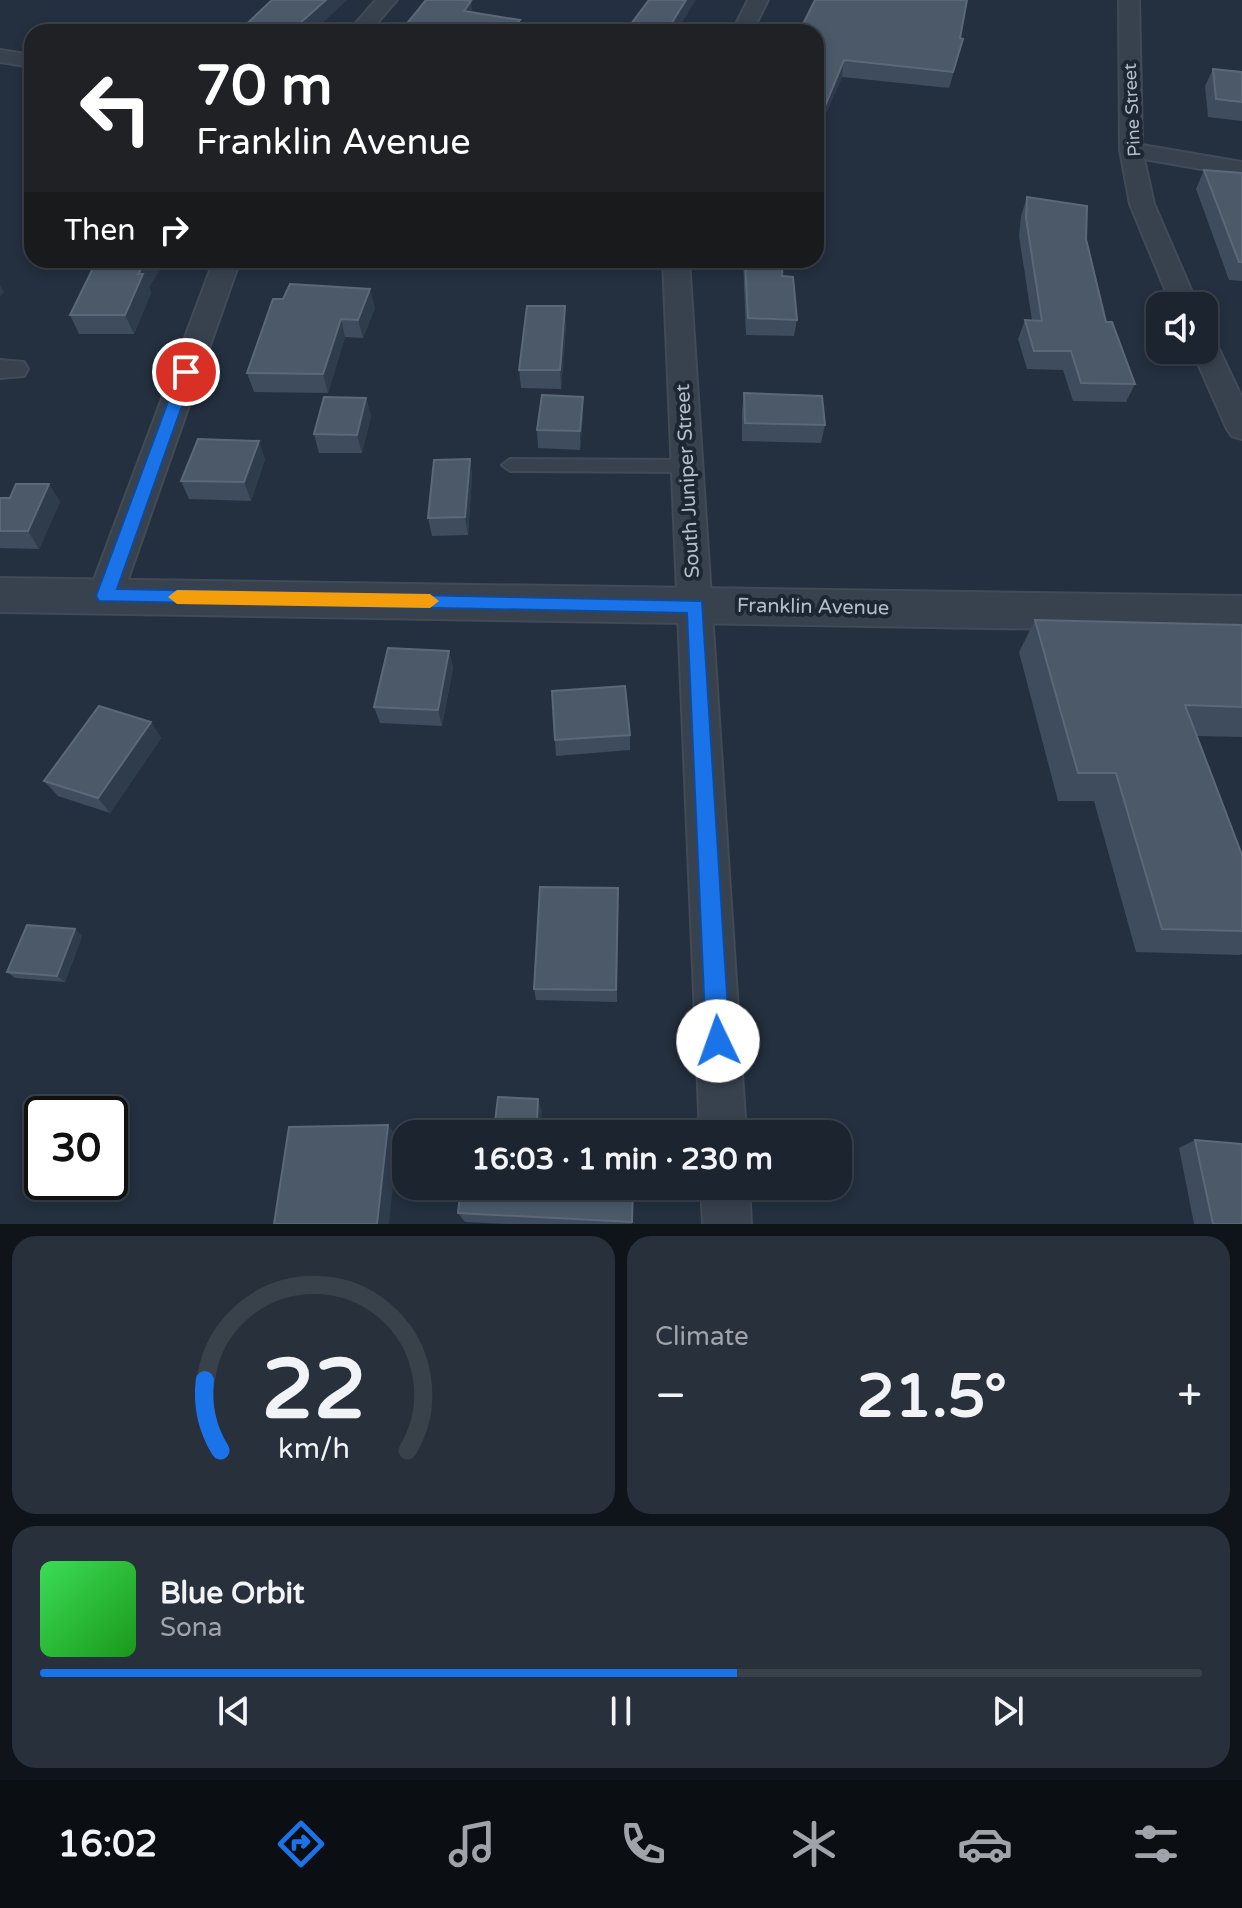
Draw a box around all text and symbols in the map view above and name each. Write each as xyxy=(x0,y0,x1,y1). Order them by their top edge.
text: 70 m xyxy=(196,53,332,120)
icon: left xyxy=(64,56,168,160)
street label: Pine Street xyxy=(1119,63,1145,157)
text: Franklin Avenue xyxy=(196,121,471,164)
icon: right xyxy=(152,208,196,252)
text: Then xyxy=(64,212,136,249)
map controls xyxy=(1146,292,1218,364)
button: sound xyxy=(1146,292,1218,364)
pin xyxy=(152,338,220,406)
icon: arrive xyxy=(164,350,208,394)
street label: South Juniper Street xyxy=(671,383,705,579)
street label: Franklin Avenue xyxy=(737,594,889,620)
position arrow xyxy=(676,999,760,1083)
speed limit sign: 30 xyxy=(24,1096,128,1200)
text: 16:03 · 1 min · 230 m xyxy=(471,1141,773,1178)
text: Climate xyxy=(655,1321,749,1352)
text: 22 xyxy=(261,1341,366,1441)
text: 21.5° xyxy=(857,1361,1007,1433)
text: − xyxy=(655,1370,686,1423)
text: + xyxy=(1177,1370,1202,1423)
text: km/h xyxy=(278,1432,349,1466)
text: Blue Orbit xyxy=(160,1575,305,1612)
text: Sona xyxy=(160,1612,222,1643)
icon: previous xyxy=(212,1689,256,1733)
icon: pause xyxy=(599,1689,643,1733)
icon: next xyxy=(986,1689,1030,1733)
icon: directions xyxy=(273,1816,329,1872)
icon: music xyxy=(444,1816,500,1872)
icon: phone xyxy=(615,1816,671,1872)
icon: climate xyxy=(786,1816,842,1872)
icon: car xyxy=(957,1816,1013,1872)
icon: filters xyxy=(1128,1816,1184,1872)
text: 16:02 xyxy=(58,1823,157,1866)

